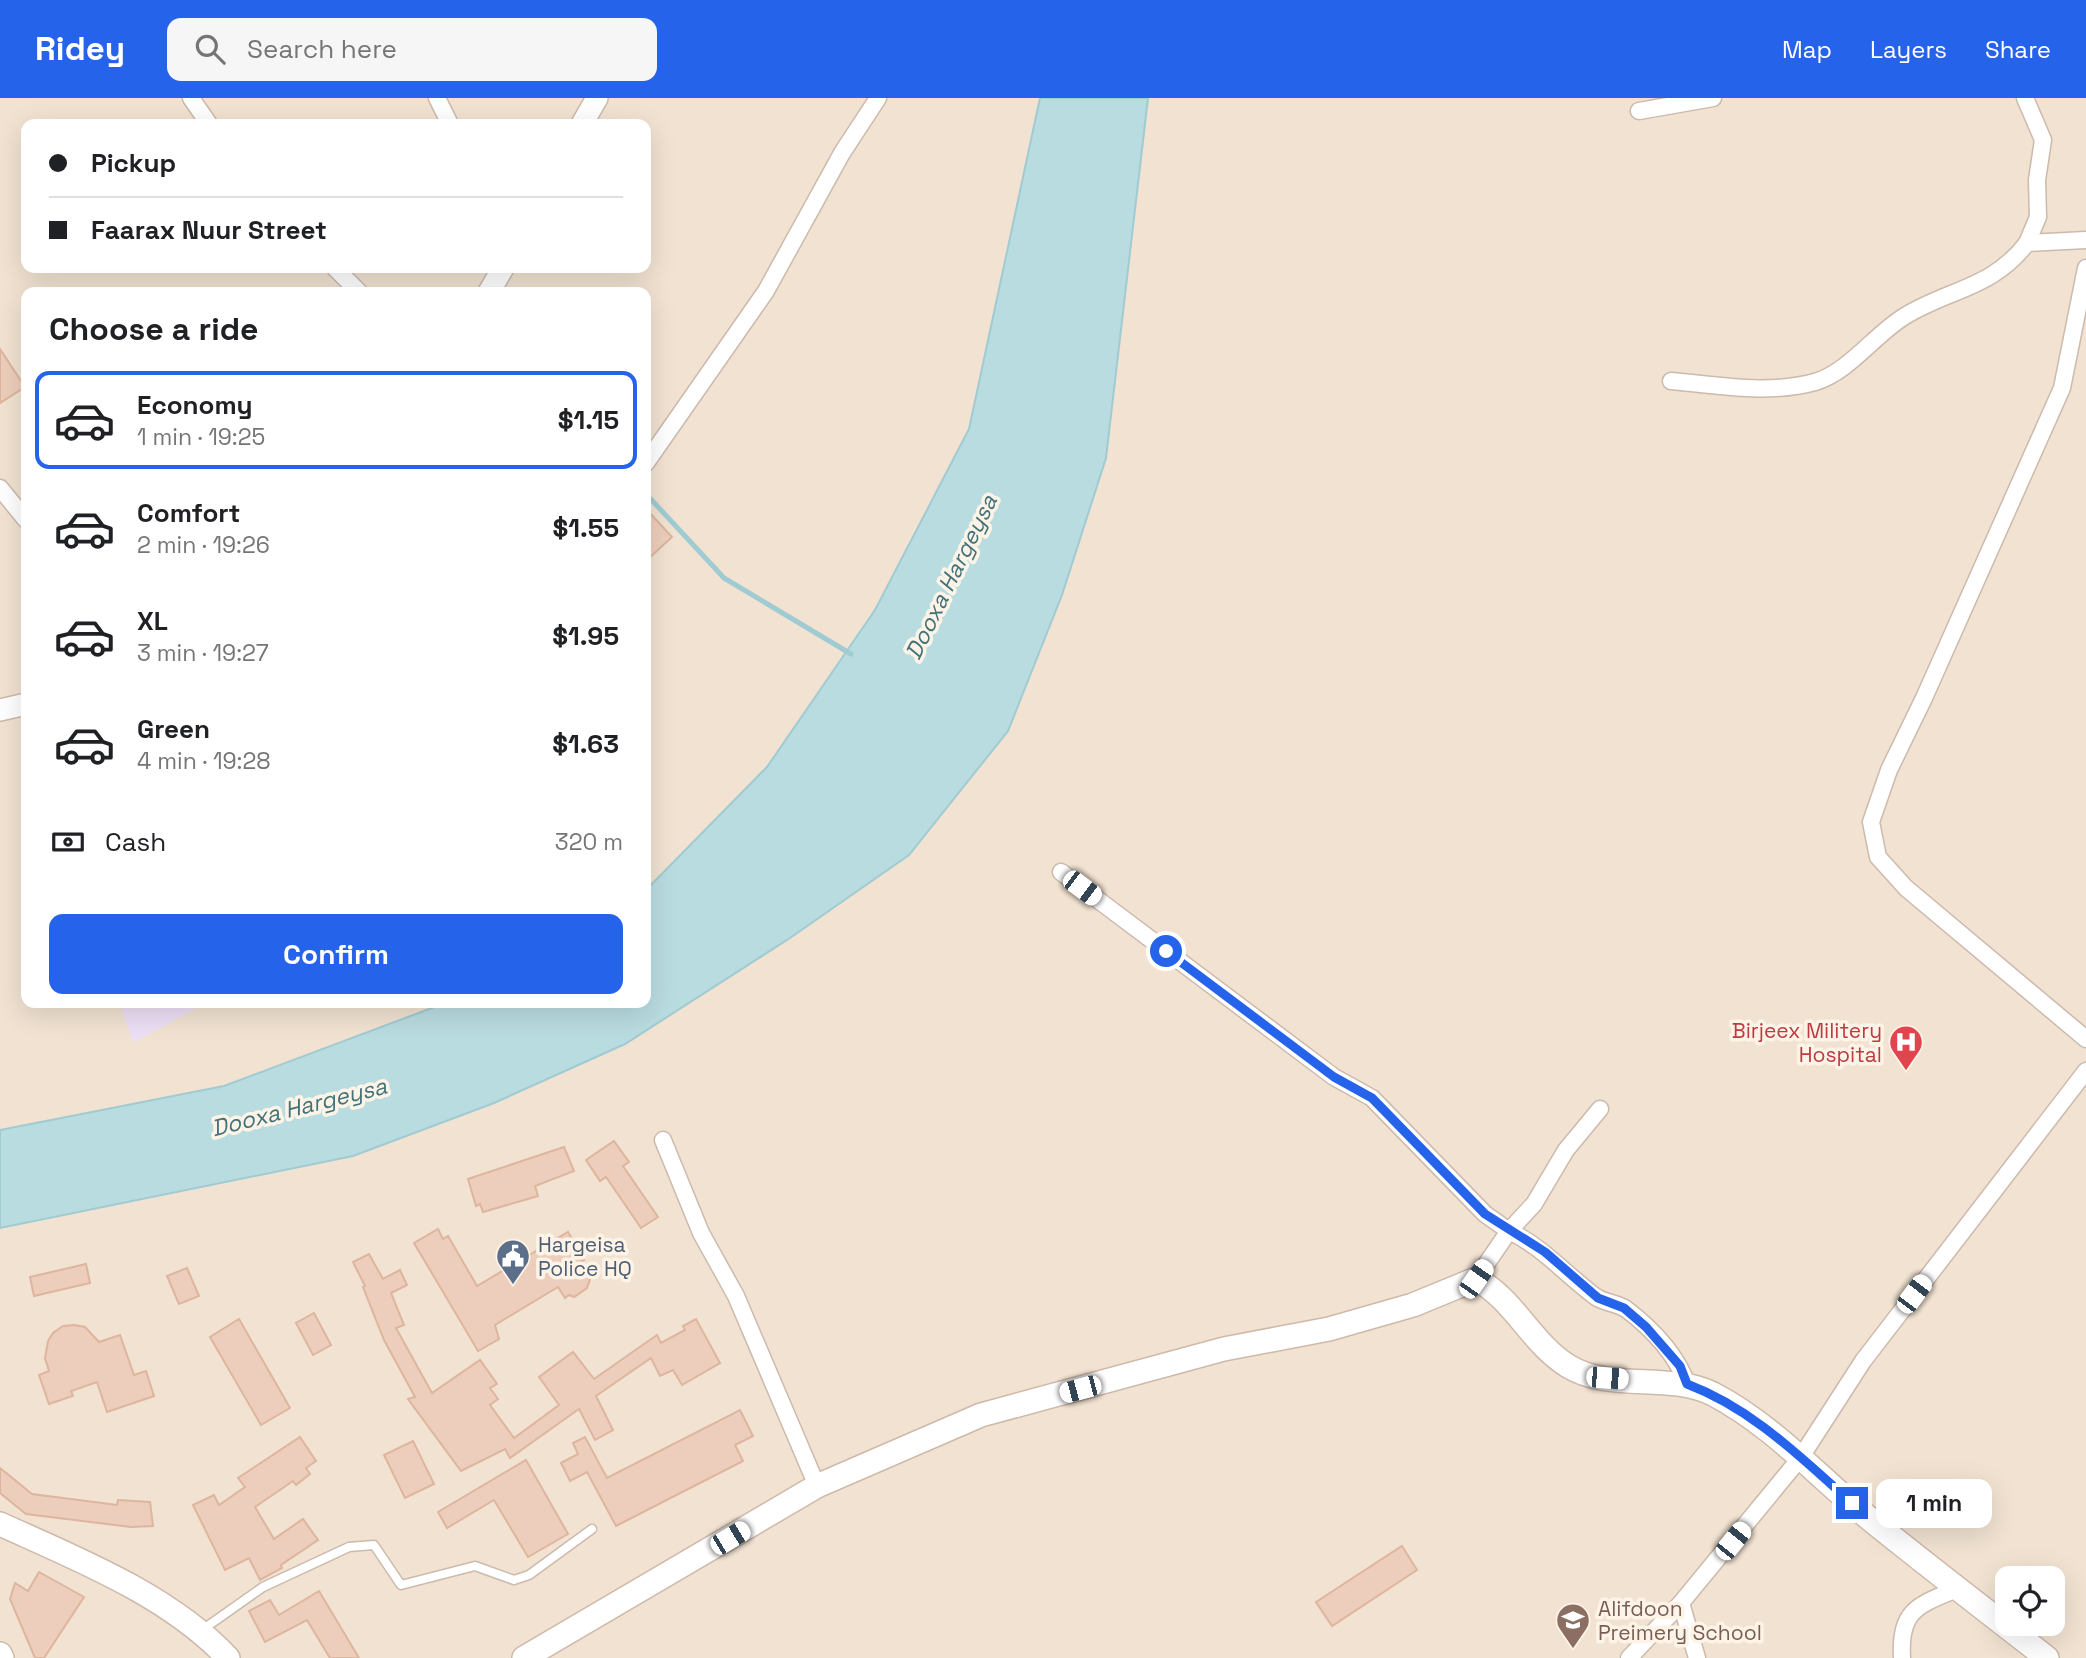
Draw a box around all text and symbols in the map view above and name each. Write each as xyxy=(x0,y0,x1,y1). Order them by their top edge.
search box xyxy=(167,18,657,81)
text: Ridey xyxy=(35,28,125,70)
icon: search xyxy=(191,30,229,68)
text: Search here xyxy=(247,32,397,66)
text: Map xyxy=(1782,34,1832,65)
text: Layers xyxy=(1870,34,1947,65)
text: Share xyxy=(1985,34,2051,65)
text: Pickup xyxy=(91,146,176,180)
text: Faarax Nuur Street xyxy=(91,213,327,247)
text: Choose a ride xyxy=(49,309,259,349)
text: Economy xyxy=(137,388,253,422)
icon: car xyxy=(53,389,116,452)
text: $1.15 xyxy=(558,403,619,437)
text: 1 min · 19:25 xyxy=(137,422,265,452)
water label: Dooxa Hargeysa xyxy=(898,489,1004,664)
text: Comfort xyxy=(137,496,240,530)
icon: car xyxy=(53,497,116,560)
text: $1.55 xyxy=(553,511,619,545)
text: 2 min · 19:26 xyxy=(137,530,270,560)
text: XL xyxy=(137,604,168,638)
icon: car xyxy=(53,605,116,668)
text: $1.95 xyxy=(552,619,619,653)
text: 3 min · 19:27 xyxy=(137,638,269,668)
text: Green xyxy=(137,712,210,746)
icon: car xyxy=(53,713,116,776)
text: $1.63 xyxy=(552,727,619,761)
text: 4 min · 19:28 xyxy=(137,746,271,776)
icon: cash xyxy=(49,823,87,861)
text: Cash xyxy=(105,825,166,859)
text: 320 m xyxy=(555,827,623,857)
car xyxy=(1059,867,1106,909)
button: Confirm xyxy=(49,914,623,994)
route start xyxy=(1150,935,1182,967)
place label: Birjeex Militery Hospital xyxy=(1732,1017,1882,1068)
hospital icon: Birjeex Militery Hospital xyxy=(1887,1023,1925,1072)
water label: Dooxa Hargeysa xyxy=(208,1071,391,1143)
place label: Hargeisa Police HQ xyxy=(538,1231,632,1282)
public building icon: Hargeisa Police HQ xyxy=(494,1237,532,1286)
car xyxy=(1456,1256,1497,1302)
car xyxy=(1893,1271,1936,1317)
car xyxy=(1586,1366,1629,1390)
car xyxy=(1057,1373,1104,1405)
callout: 1 min xyxy=(1876,1478,1992,1528)
route end xyxy=(1836,1487,1868,1519)
text: 1 min xyxy=(1906,1488,1962,1518)
car xyxy=(707,1518,754,1558)
car xyxy=(1712,1518,1755,1564)
map controls xyxy=(1995,1566,2065,1636)
button: locate xyxy=(1995,1566,2065,1636)
place label: Alifdoon Preimery School xyxy=(1598,1595,1762,1646)
school or university icon: Alifdoon Preimery School xyxy=(1554,1601,1592,1650)

